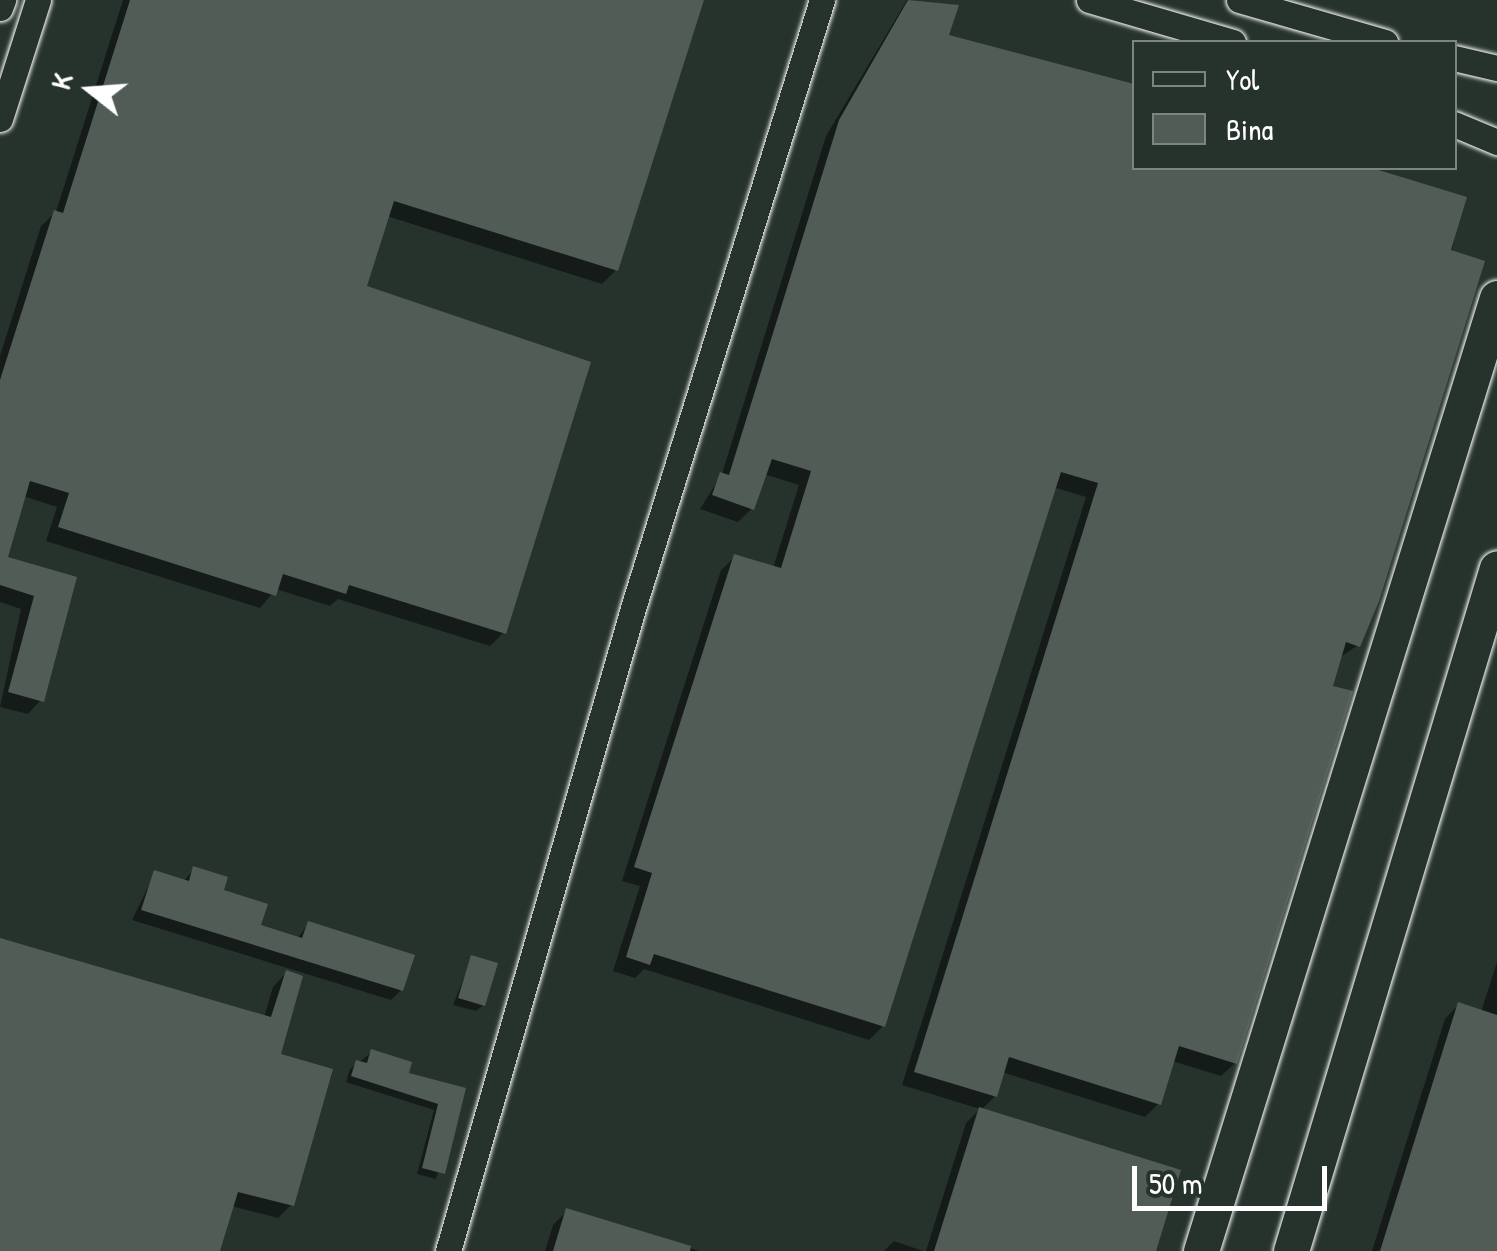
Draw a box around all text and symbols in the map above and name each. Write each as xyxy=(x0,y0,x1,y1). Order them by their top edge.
north arrow xyxy=(40,40,140,140)
legend xyxy=(1132,40,1457,170)
text: Yol xyxy=(1226,59,1259,99)
text: K xyxy=(41,69,82,94)
text: Bina xyxy=(1226,109,1273,149)
scale bar xyxy=(1137,1146,1332,1208)
text: 50 m xyxy=(1149,1163,1202,1203)

